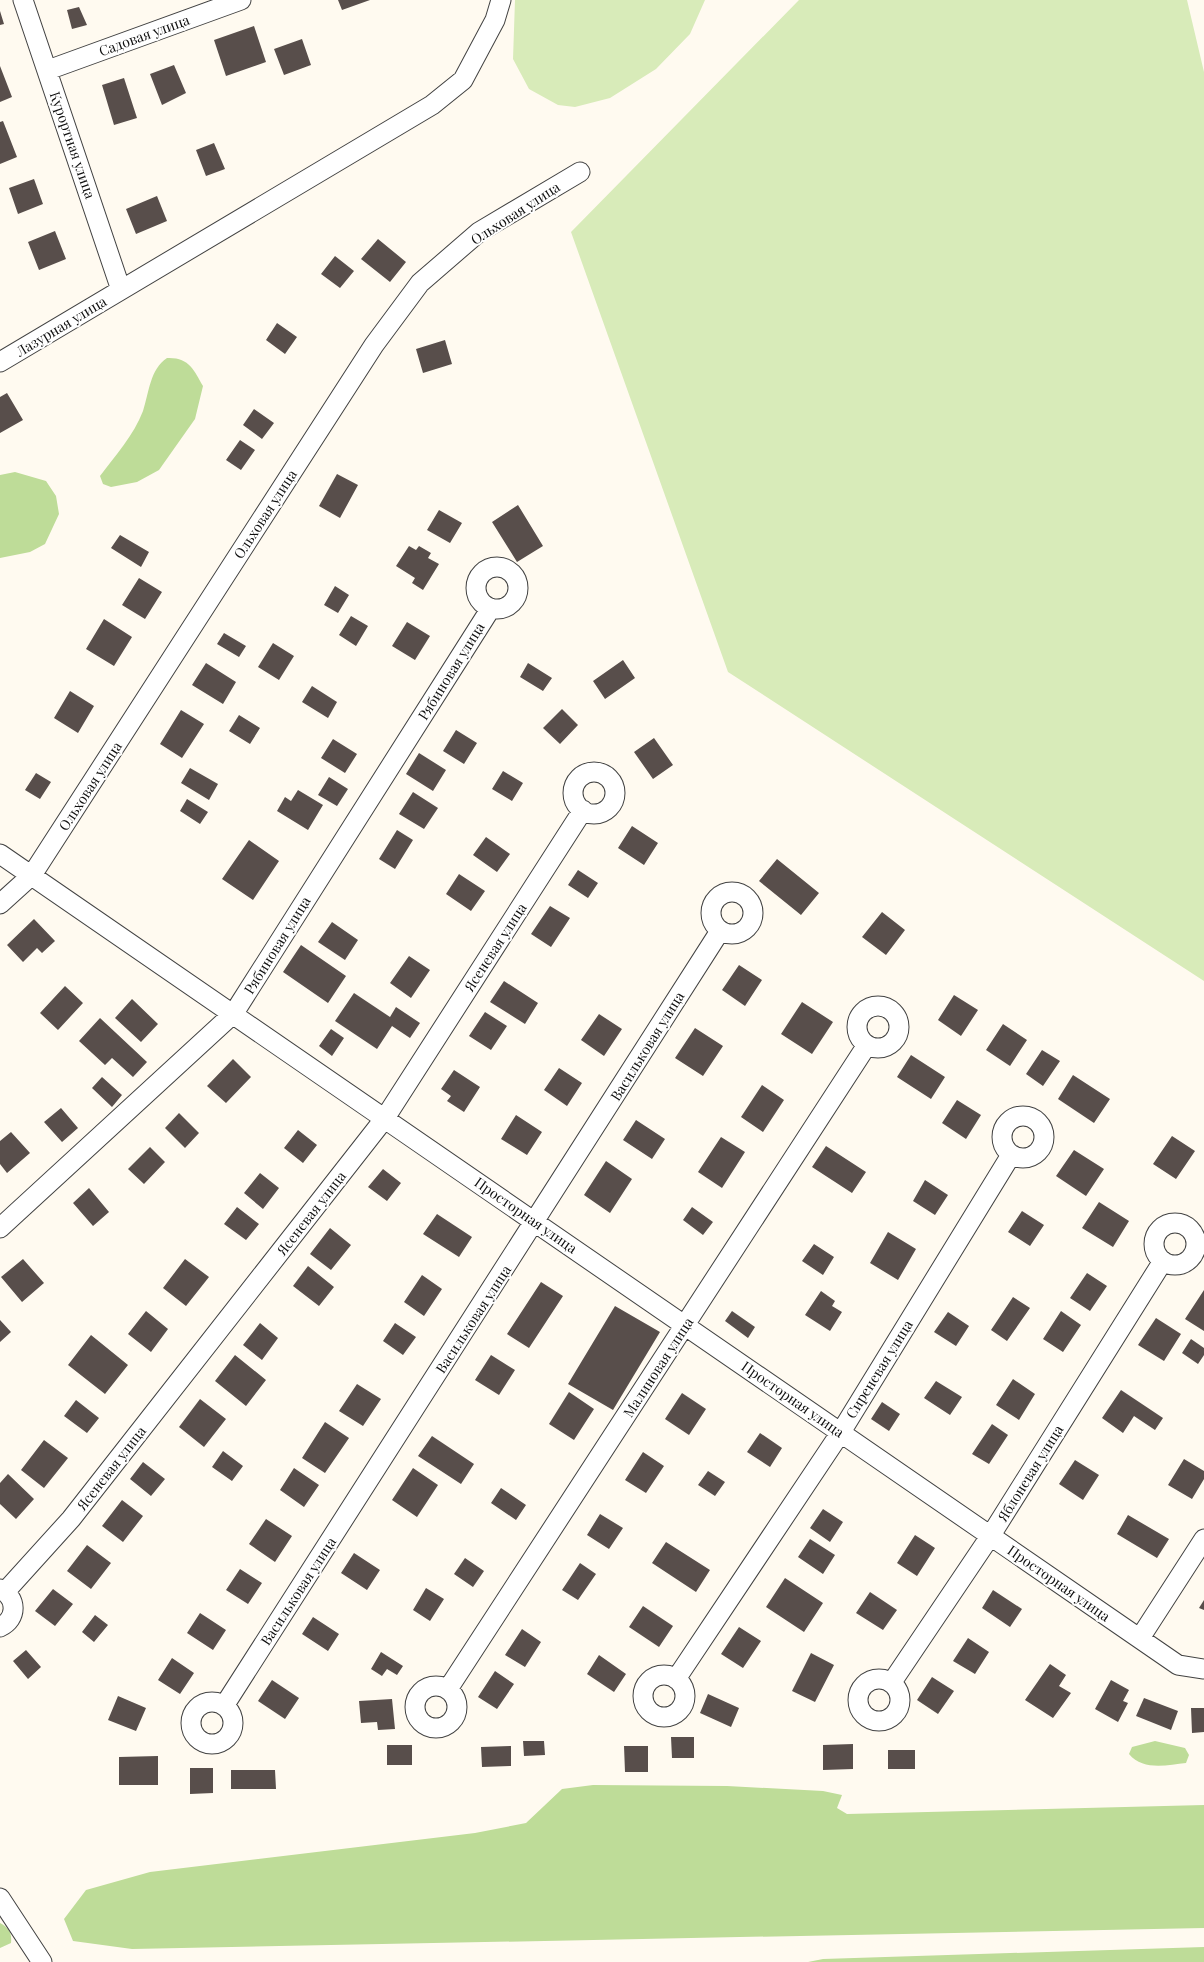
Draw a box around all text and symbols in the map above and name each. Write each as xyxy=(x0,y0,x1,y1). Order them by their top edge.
street label: Садовая улица xyxy=(96,10,192,60)
street label: Курортная улица xyxy=(46,89,100,201)
street label: Ольховая улица xyxy=(467,177,563,249)
street label: Лазурная улица xyxy=(11,291,110,361)
street label: Ольховая улица xyxy=(229,466,301,562)
street label: Рябиновая улица xyxy=(413,619,489,723)
street label: Ольховая улица xyxy=(54,738,126,834)
street label: Рябиновая улица xyxy=(239,893,315,997)
street label: Ясеневая улица xyxy=(459,899,531,996)
street label: Васильковая улица xyxy=(606,988,688,1104)
street label: Ясеневая улица xyxy=(272,1167,350,1260)
street label: Просторная улица xyxy=(471,1173,581,1257)
street label: Васильковая улица xyxy=(431,1261,515,1377)
street label: Малиновая улица xyxy=(619,1313,697,1421)
street label: Сиреневая улица xyxy=(841,1316,917,1422)
street label: Просторная улица xyxy=(738,1357,848,1441)
street label: Яблоневая улица xyxy=(992,1421,1067,1526)
street label: Ясеневая улица xyxy=(72,1422,150,1515)
street label: Васильковая улица xyxy=(256,1533,340,1649)
street label: Просторная улица xyxy=(1004,1541,1114,1625)

